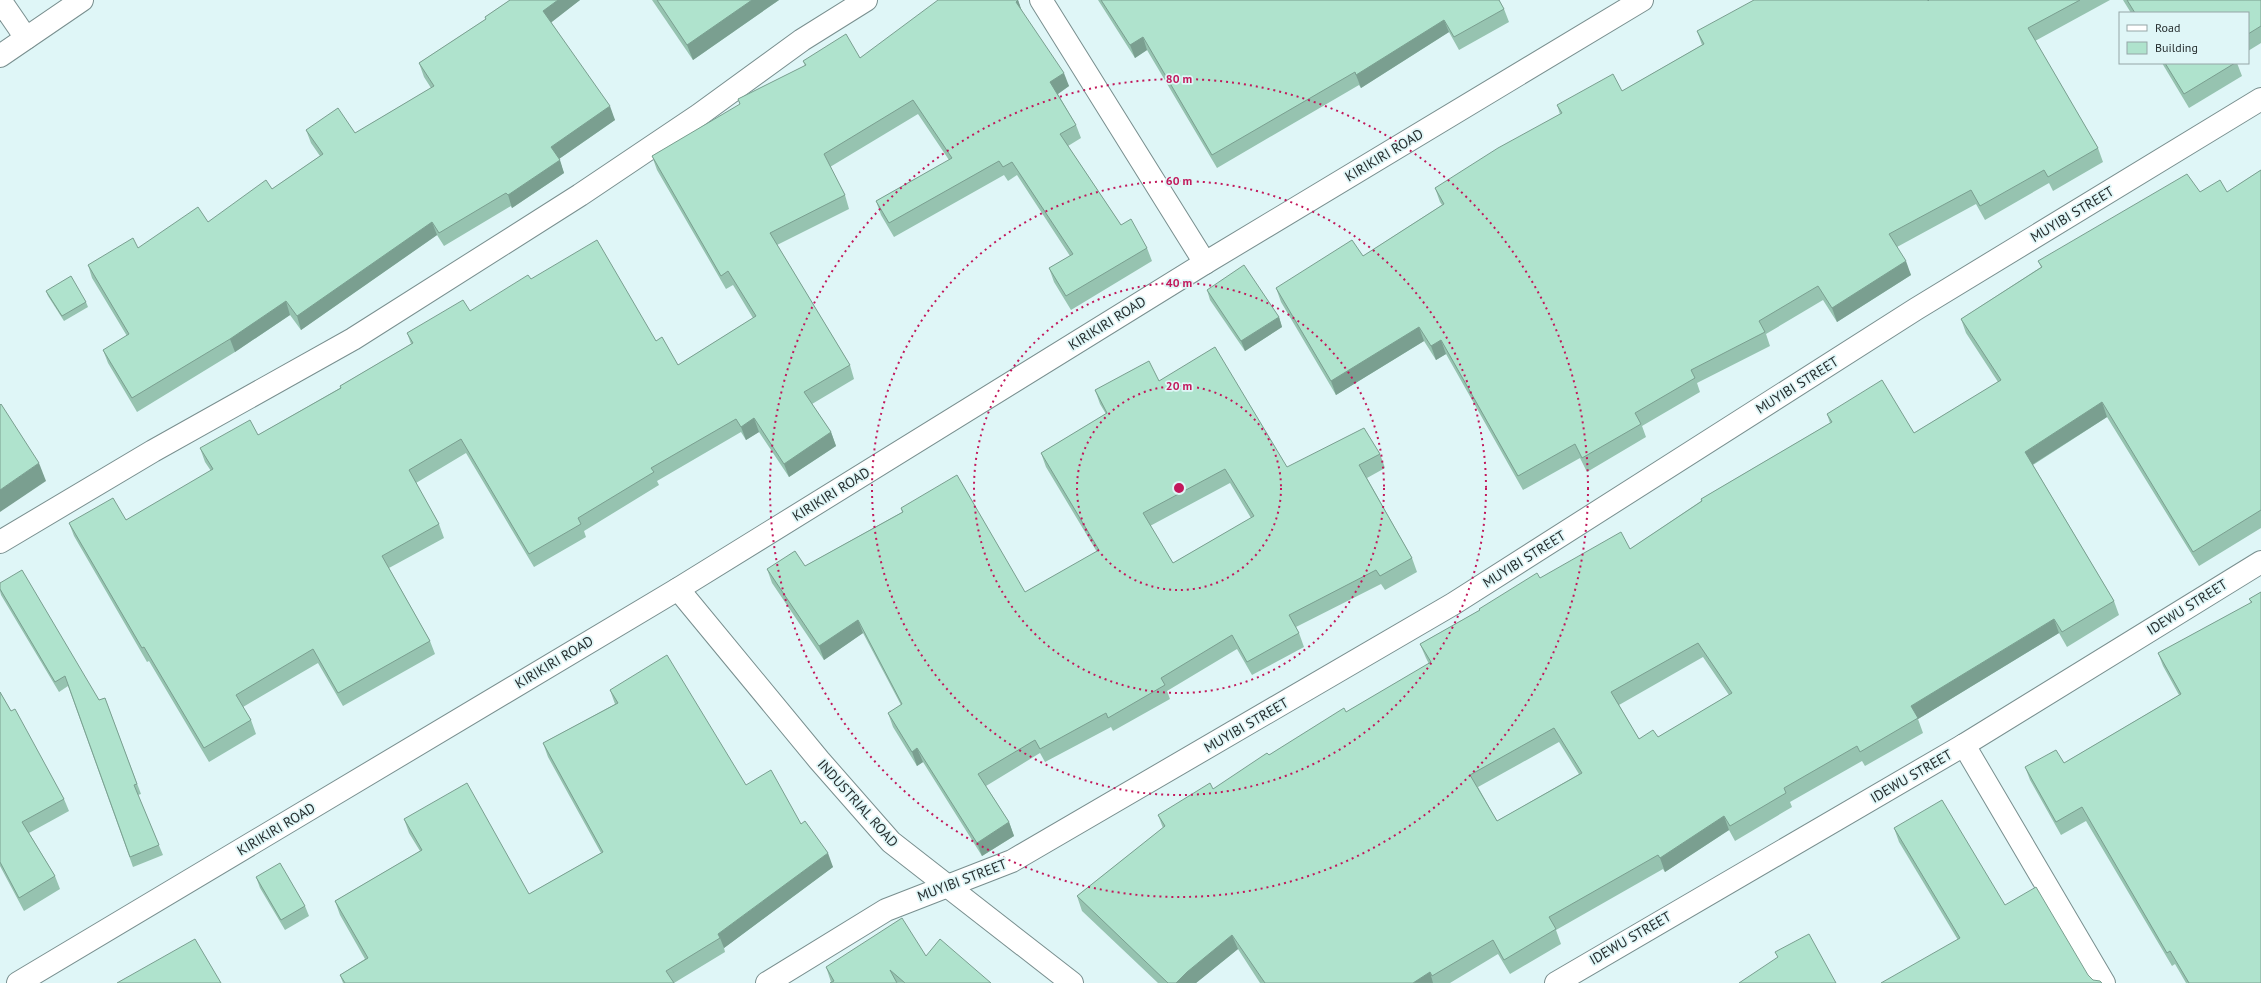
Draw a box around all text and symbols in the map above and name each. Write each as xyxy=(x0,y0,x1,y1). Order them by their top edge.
legend xyxy=(2119,12,2249,64)
text: Road xyxy=(2155,20,2180,35)
text: Building xyxy=(2155,40,2198,55)
text: 80 m xyxy=(1166,71,1192,86)
street label: KIRIKIRI ROAD xyxy=(1342,125,1426,185)
text: 60 m xyxy=(1166,173,1192,188)
street label: MUYIBI STREET xyxy=(2027,182,2117,246)
text: 40 m xyxy=(1166,275,1192,290)
street label: KIRIKIRI ROAD xyxy=(1065,292,1149,354)
street label: MUYIBI STREET xyxy=(1752,352,1842,418)
text: 20 m xyxy=(1166,378,1192,393)
street label: KIRIKIRI ROAD xyxy=(789,463,873,525)
centre of rings xyxy=(1172,481,1186,495)
street label: MUYIBI STREET xyxy=(1479,526,1569,592)
street label: IDEWU STREET xyxy=(2143,575,2231,639)
street label: KIRIKIRI ROAD xyxy=(512,632,596,692)
street label: MUYIBI STREET xyxy=(1201,693,1292,756)
street label: IDEWU STREET xyxy=(1867,745,1955,807)
street label: INDUSTRIAL ROAD xyxy=(814,755,902,851)
street label: KIRIKIRI ROAD xyxy=(234,799,318,859)
street label: MUYIBI STREET xyxy=(915,855,1009,905)
street label: IDEWU STREET xyxy=(1586,907,1674,969)

